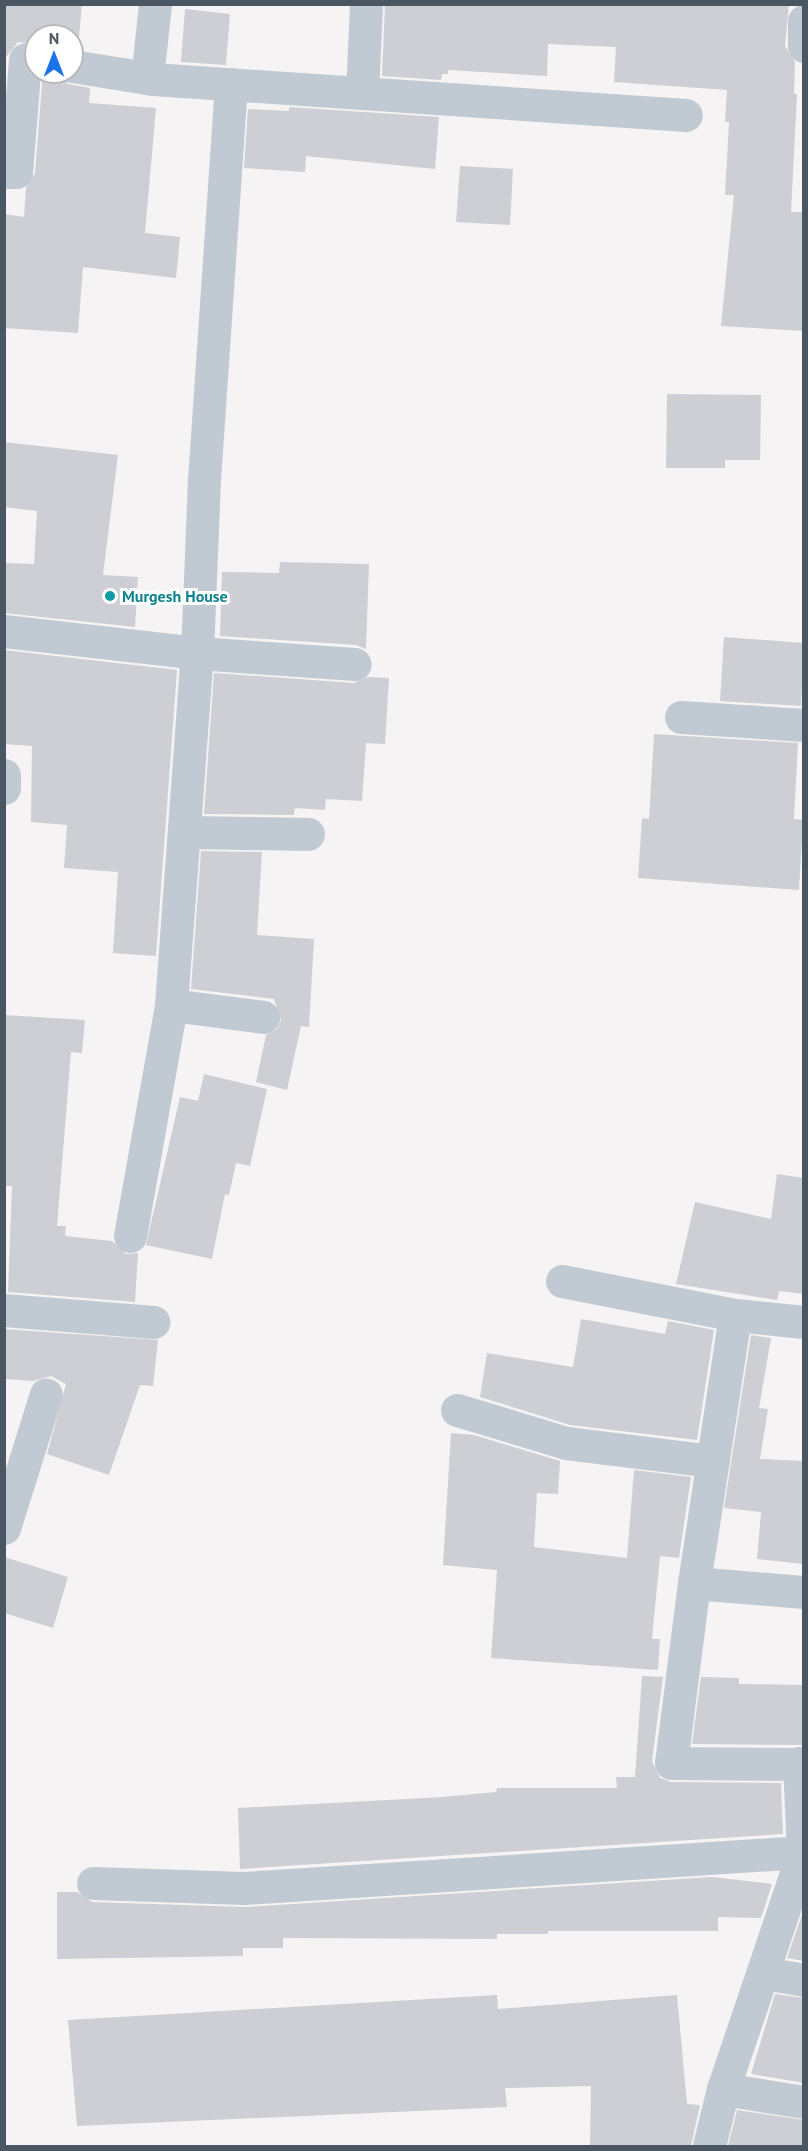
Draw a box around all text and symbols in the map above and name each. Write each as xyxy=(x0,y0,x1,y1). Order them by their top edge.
north arrow xyxy=(24,24,84,84)
text: N xyxy=(49,28,59,48)
place label: Murgesh House xyxy=(122,586,228,606)
marker: Murgesh House xyxy=(103,589,117,603)

